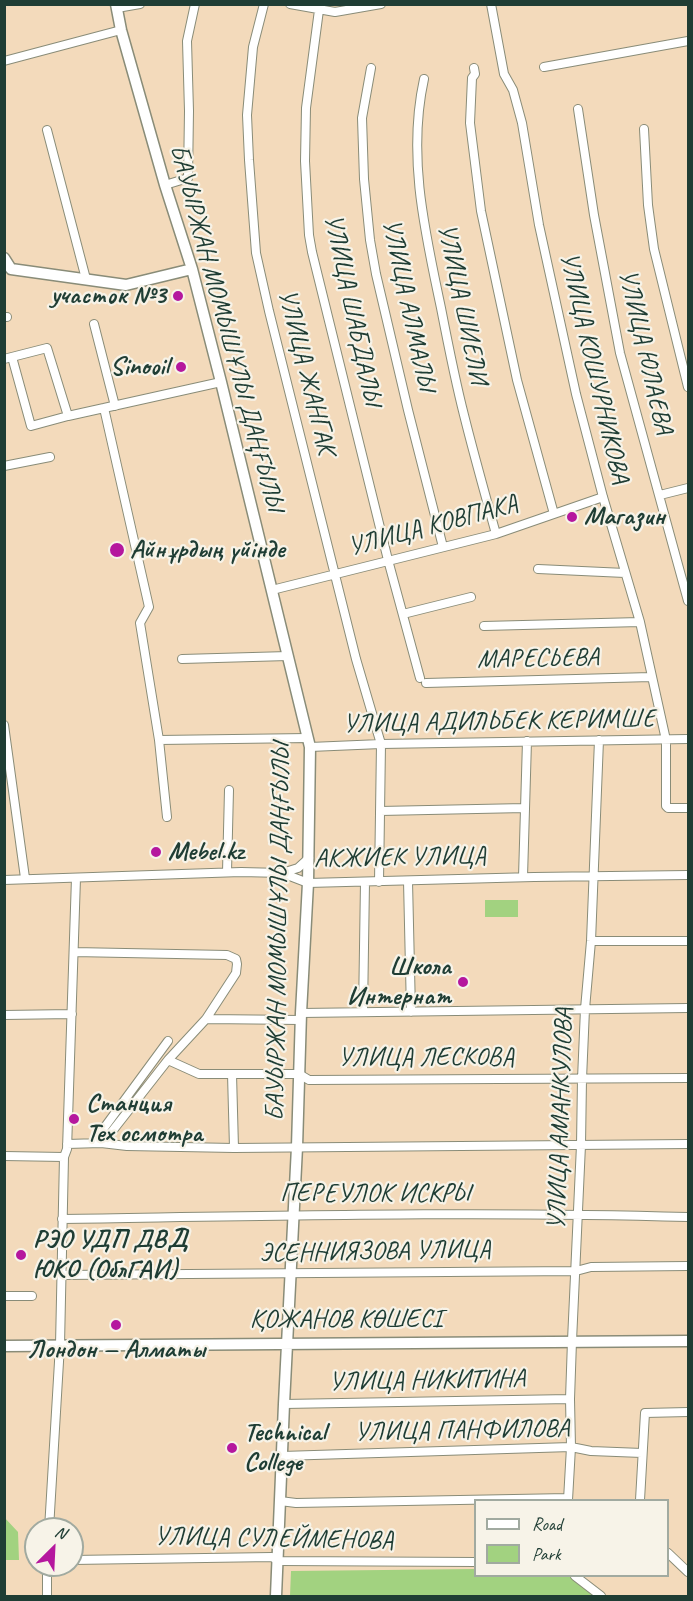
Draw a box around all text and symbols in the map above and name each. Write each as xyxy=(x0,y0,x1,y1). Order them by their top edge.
street label: БАУЫРЖАН МОМЫШҰЛЫ ДАҢҒЫЛЫ xyxy=(162,141,290,515)
street label: УЛИЦА ШАБДАЛЫ xyxy=(317,212,387,408)
street label: УЛИЦА АЛМАЛЫ xyxy=(375,216,441,394)
street label: УЛИЦА ШИЕЛИ xyxy=(430,221,494,387)
street label: УЛИЦА КОШУРНИКОВА xyxy=(552,249,636,487)
street label: УЛИЦА ЮЛАЕВА xyxy=(611,267,679,437)
place label: участок №3 xyxy=(51,280,166,312)
street label: УЛИЦА ЖАНГАК xyxy=(270,286,342,458)
marker: участок №3 xyxy=(171,289,185,303)
place label: Sinooil xyxy=(110,351,169,383)
marker: Sinooil xyxy=(174,360,188,374)
street label: УЛИЦА КОВПАКА xyxy=(345,488,521,564)
place label: Магазин xyxy=(584,501,665,533)
marker: Магазин xyxy=(565,510,579,524)
place label: Айнұрдың үйінде xyxy=(130,534,284,566)
marker: Айнұрдың үйінде xyxy=(108,541,126,559)
street label: МАРЕСЬЕВА xyxy=(477,642,599,676)
street label: УЛИЦА АДИЛЬБЕК КЕРИМШЕ xyxy=(343,704,655,740)
street label: БАУЫРЖАН МОМЫШҰЛЫ ДАҢҒЫЛЫ xyxy=(260,743,298,1121)
place label: Mebel.kz xyxy=(168,836,244,868)
street label: АКЖИЕК УЛИЦА xyxy=(314,841,486,875)
marker: Mebel.kz xyxy=(149,845,163,859)
place label: Школа Интернат xyxy=(347,951,451,1012)
marker: Школа Интернат xyxy=(456,975,470,989)
street label: УЛИЦА АМАНКУЛОВА xyxy=(542,1007,580,1231)
street label: УЛИЦА ЛЕСКОВА xyxy=(338,1042,514,1074)
place label: Станция Тех осмотра xyxy=(86,1088,202,1150)
marker: Станция Тех осмотра xyxy=(67,1112,81,1126)
street label: ПЕРЕУЛОК ИСКРЫ xyxy=(280,1178,470,1210)
place label: РЭО УДП ДВД ЮКО (ОблГАИ) xyxy=(33,1224,188,1286)
street label: ЭСЕННИЯЗОВА УЛИЦА xyxy=(259,1234,491,1270)
marker: РЭО УДП ДВД ЮКО (ОблГАИ) xyxy=(14,1248,28,1262)
street label: ҚОЖАНОВ КӨШЕСІ xyxy=(250,1304,442,1336)
marker: Лондон — Алматы xyxy=(109,1318,123,1332)
place label: Лондон — Алматы xyxy=(27,1334,205,1366)
street label: УЛИЦА НИКИТИНА xyxy=(329,1364,525,1398)
street label: УЛИЦА ПАНФИЛОВА xyxy=(354,1414,570,1448)
place label: Technical College xyxy=(244,1417,326,1478)
marker: Technical College xyxy=(225,1441,239,1455)
legend xyxy=(474,1499,669,1577)
text: Road xyxy=(532,1513,562,1535)
north arrow xyxy=(24,1517,84,1577)
text: N xyxy=(52,1521,69,1544)
street label: УЛИЦА СУЛЕЙМЕНОВА xyxy=(154,1521,394,1557)
text: Park xyxy=(532,1543,561,1565)

